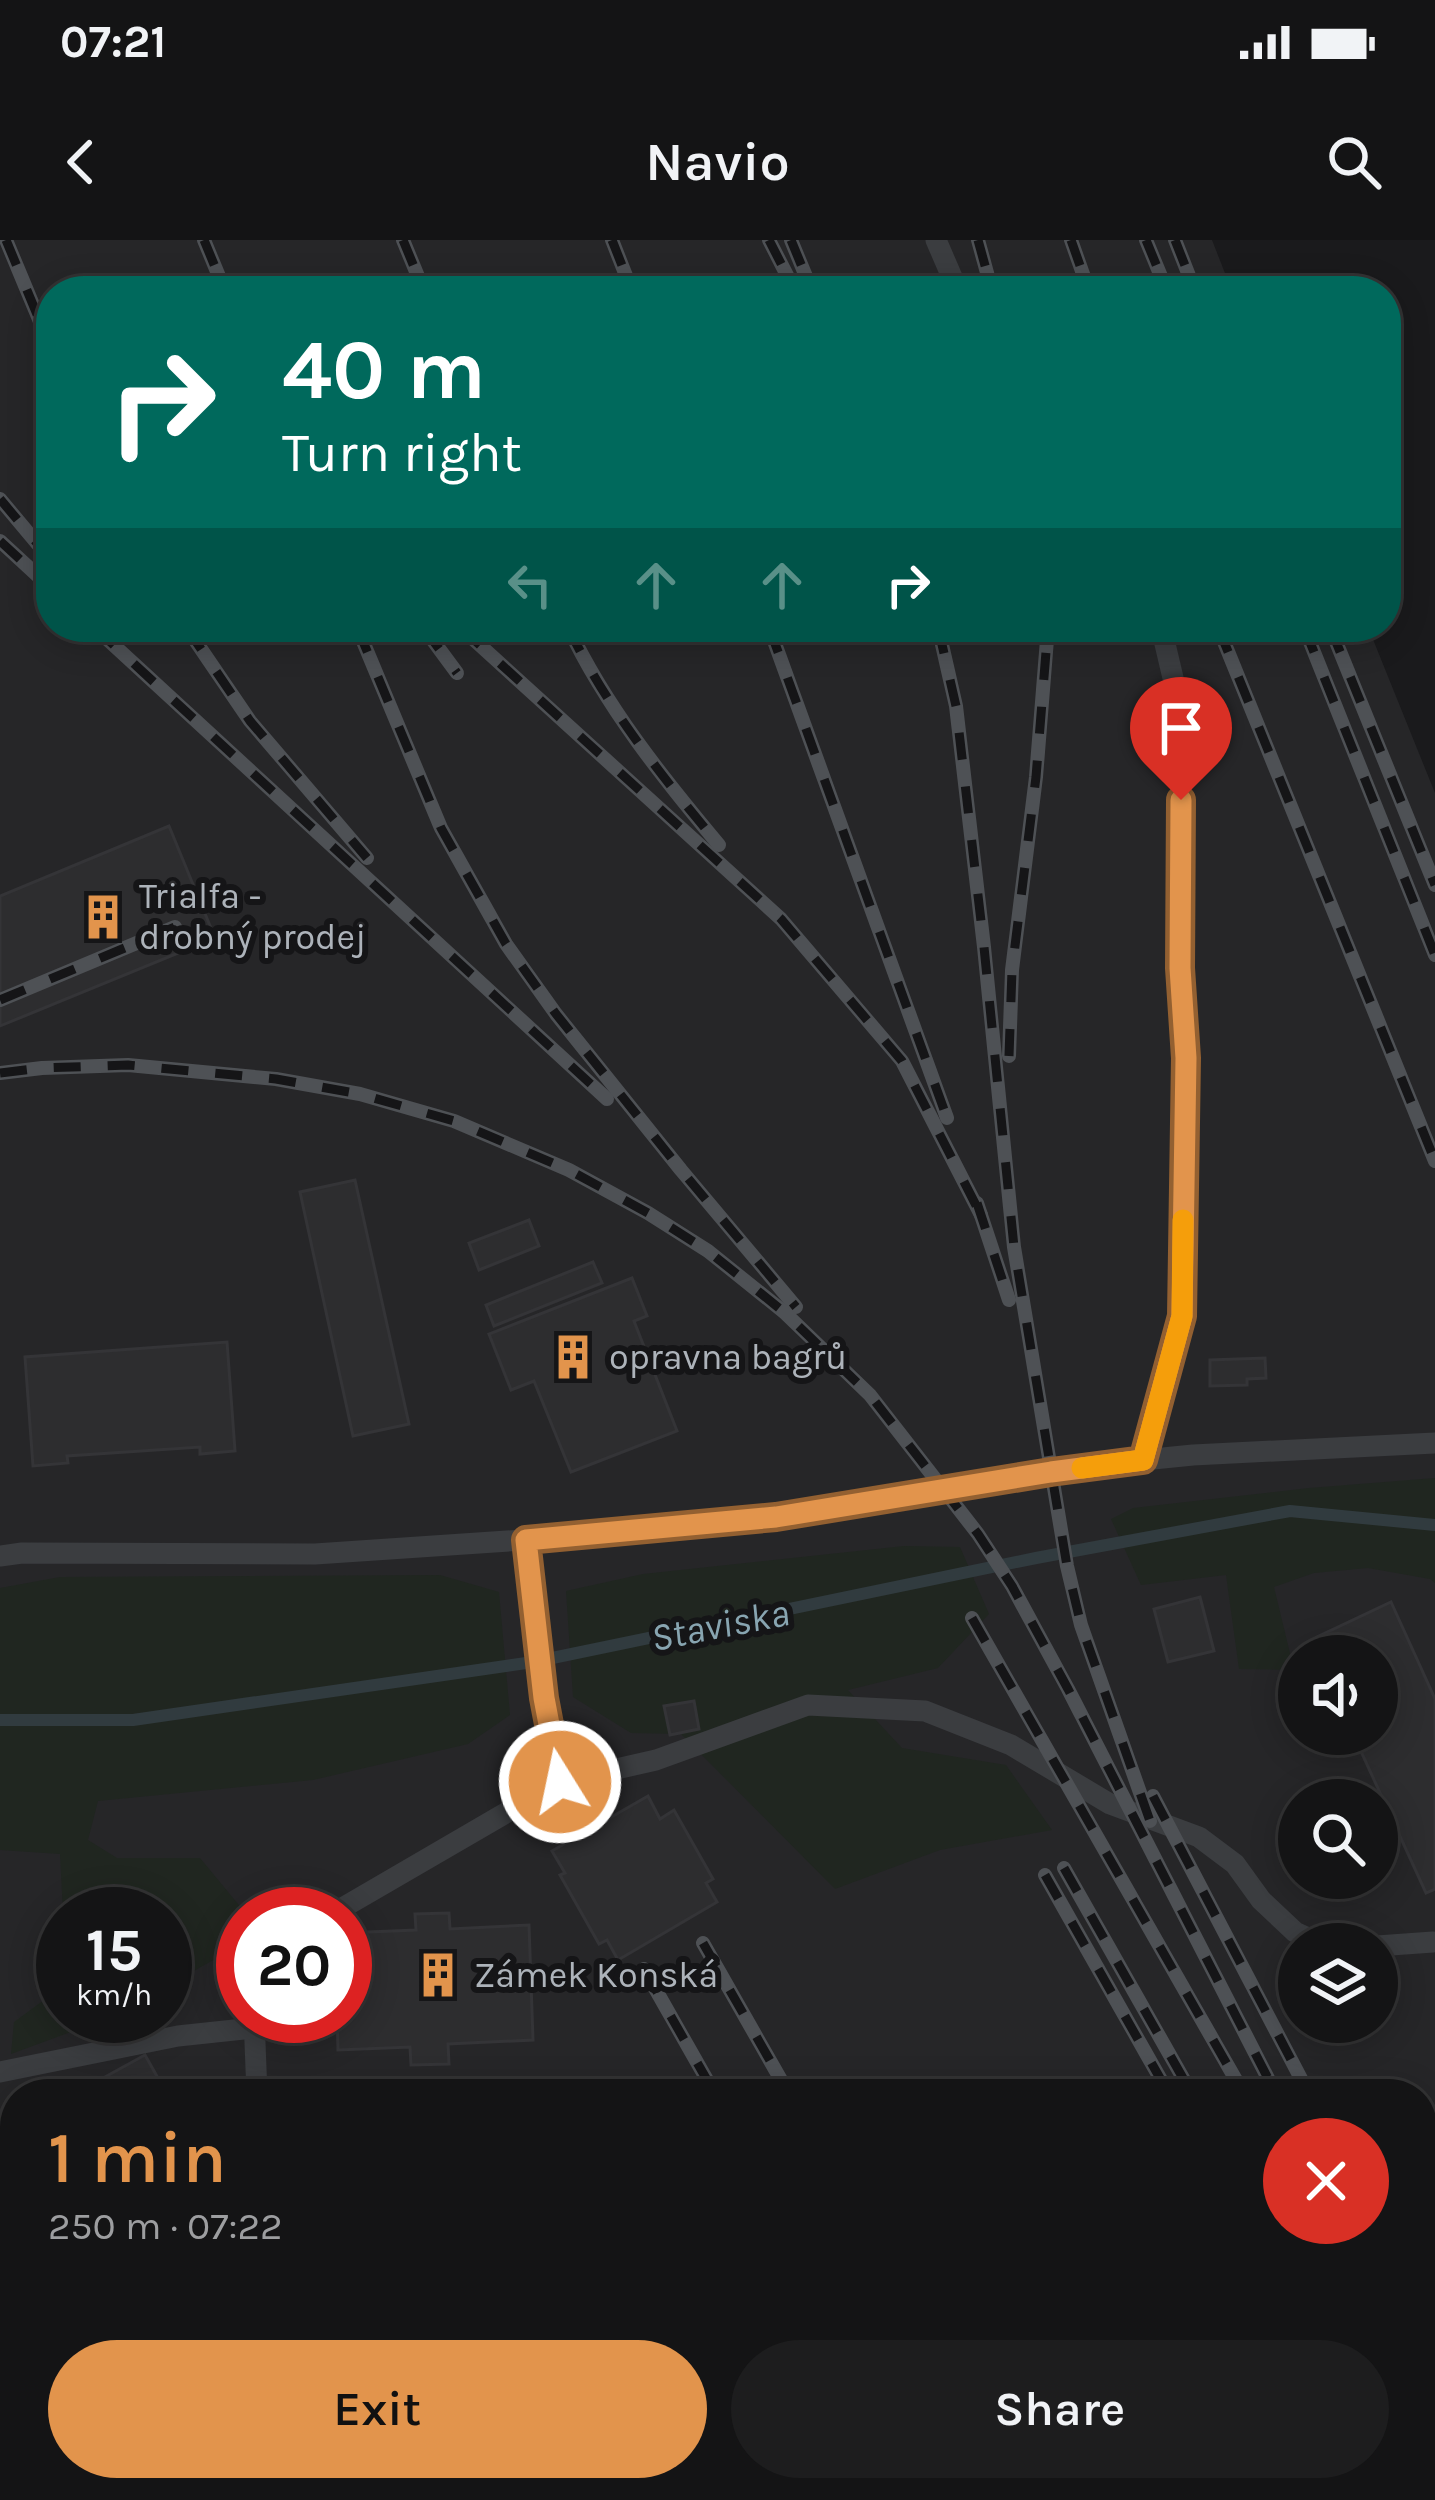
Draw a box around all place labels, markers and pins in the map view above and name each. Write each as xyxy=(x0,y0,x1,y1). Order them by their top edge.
pin xyxy=(1130,677,1232,800)
place label: Trialfa - drobný prodej xyxy=(139,875,366,958)
building icon: Trialfa - drobný prodej xyxy=(78,892,128,942)
building icon: opravna bagrů xyxy=(548,1332,598,1382)
place label: opravna bagrů xyxy=(609,1336,847,1378)
building icon: Zámek Konská xyxy=(413,1950,463,2000)
place label: Zámek Konská xyxy=(474,1954,718,1996)

